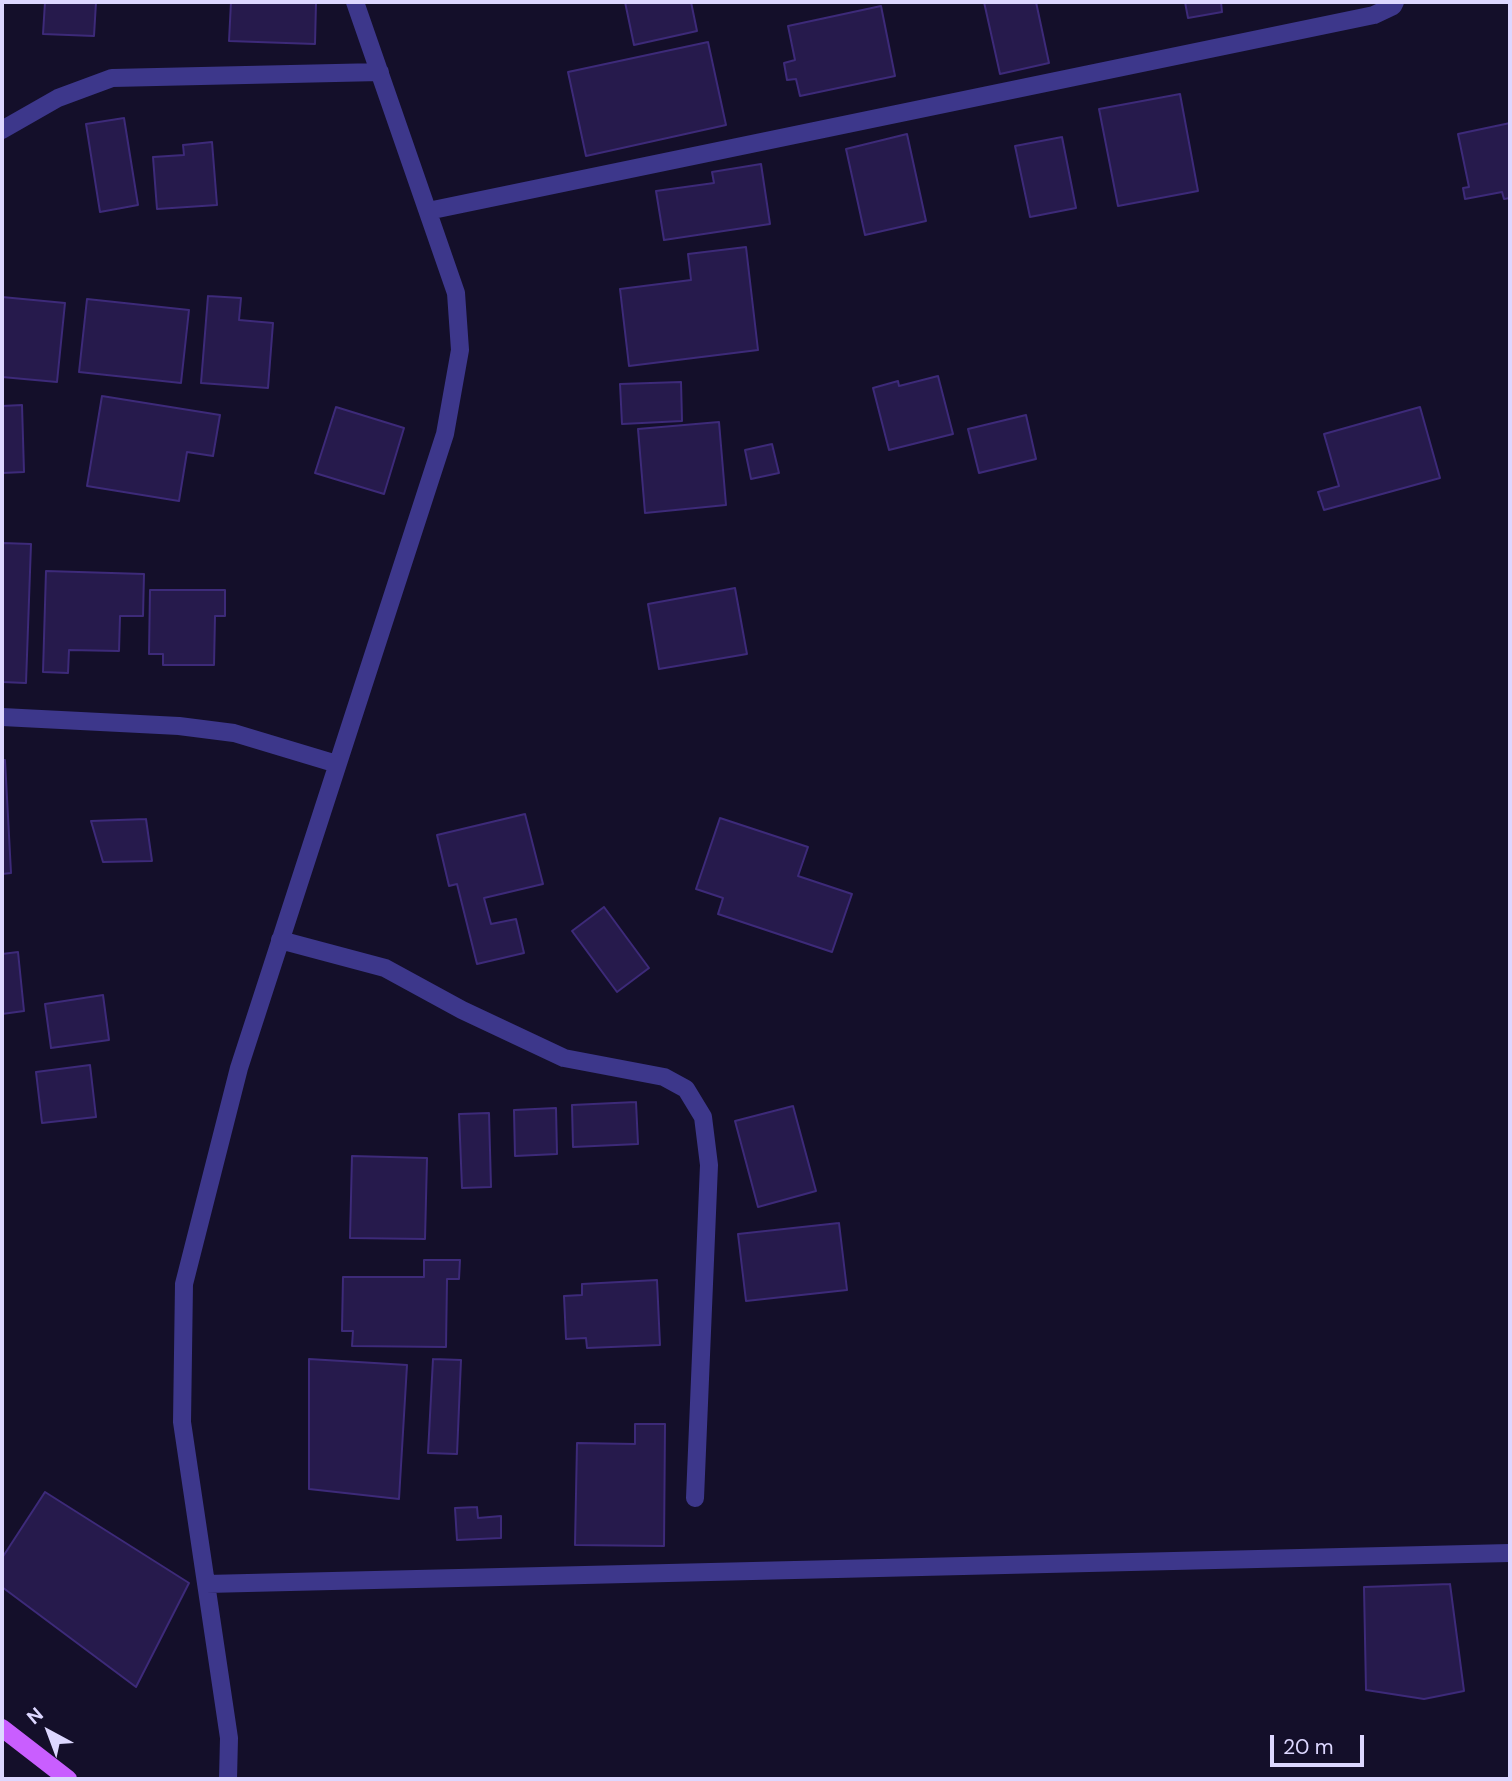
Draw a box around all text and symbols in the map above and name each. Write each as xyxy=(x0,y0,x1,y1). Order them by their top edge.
north arrow xyxy=(14,1697,84,1767)
text: N xyxy=(21,1702,48,1730)
scale bar xyxy=(1274,1722,1368,1766)
text: 20 m xyxy=(1283,1733,1334,1761)

